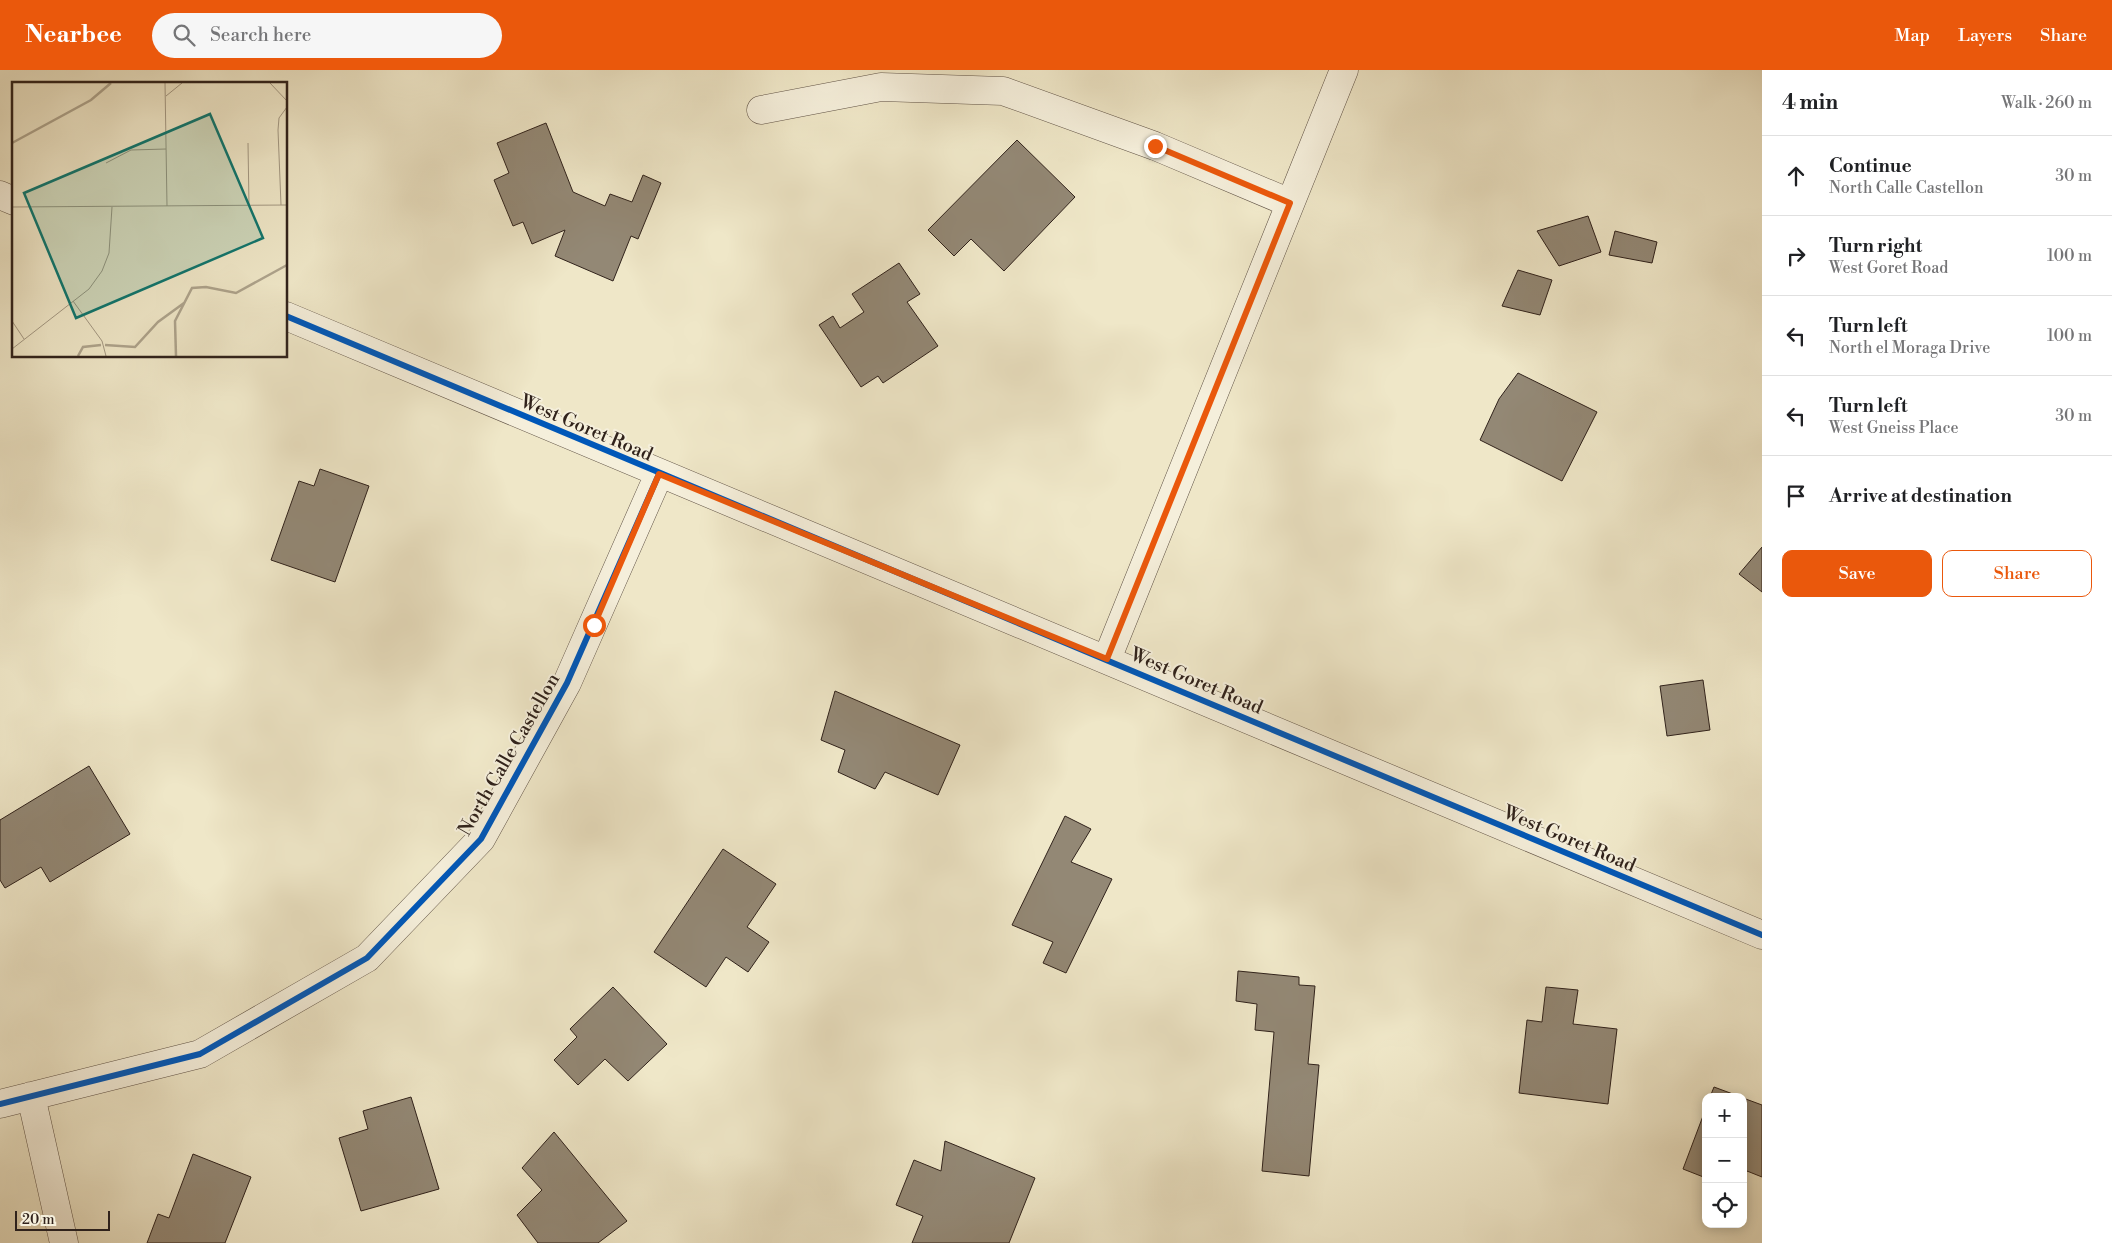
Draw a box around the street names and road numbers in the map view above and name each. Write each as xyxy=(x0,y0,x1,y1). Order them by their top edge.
street label: West Goret Road xyxy=(516,389,657,467)
street label: West Goret Road xyxy=(1126,642,1267,720)
street label: North Calle Castellon xyxy=(453,669,565,840)
street label: West Goret Road xyxy=(1499,800,1640,878)

